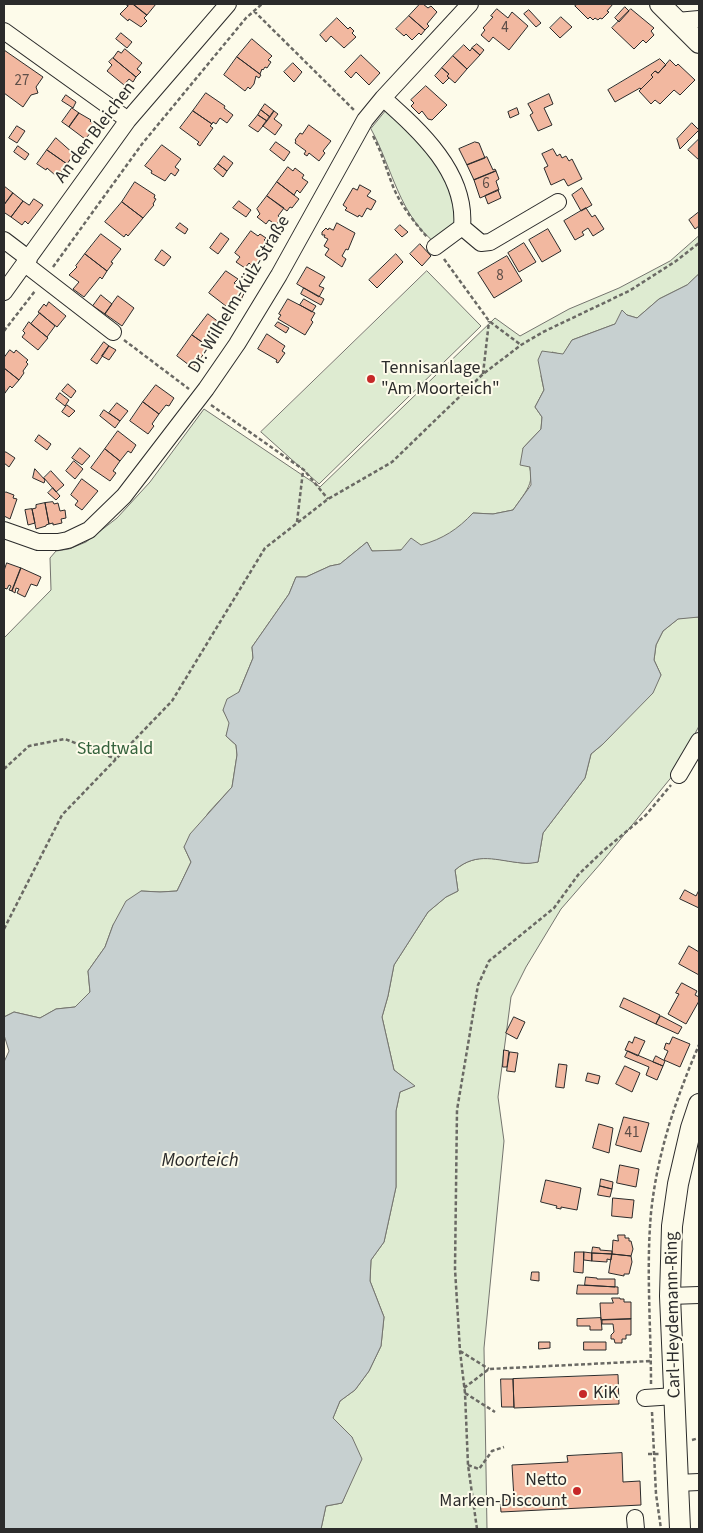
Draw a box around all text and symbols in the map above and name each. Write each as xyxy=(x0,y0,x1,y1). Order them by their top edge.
house number: 4 xyxy=(501,20,509,38)
house number: 27 xyxy=(15,73,29,91)
street label: An den Bleichen xyxy=(51,78,141,188)
house number: 6 xyxy=(482,176,490,194)
street label: Dr.-Wilhelm-Külz-Straße xyxy=(184,212,296,378)
house number: 8 xyxy=(496,268,504,286)
place label: Tennisanlage "Am Moorteich" xyxy=(381,358,500,400)
marker: Tennisanlage "Am Moorteich" xyxy=(365,373,377,385)
park label: Stadtwald xyxy=(77,739,153,761)
house number: 41 xyxy=(625,1125,639,1143)
water label: Moorteich xyxy=(161,1151,239,1173)
street label: Carl-Heydemann-Ring xyxy=(662,1231,686,1399)
place label: KiK xyxy=(593,1383,618,1405)
marker: KiK xyxy=(577,1388,589,1400)
place label: Netto Marken-Discount xyxy=(439,1470,567,1512)
marker: Netto Marken-Discount xyxy=(571,1485,583,1497)

